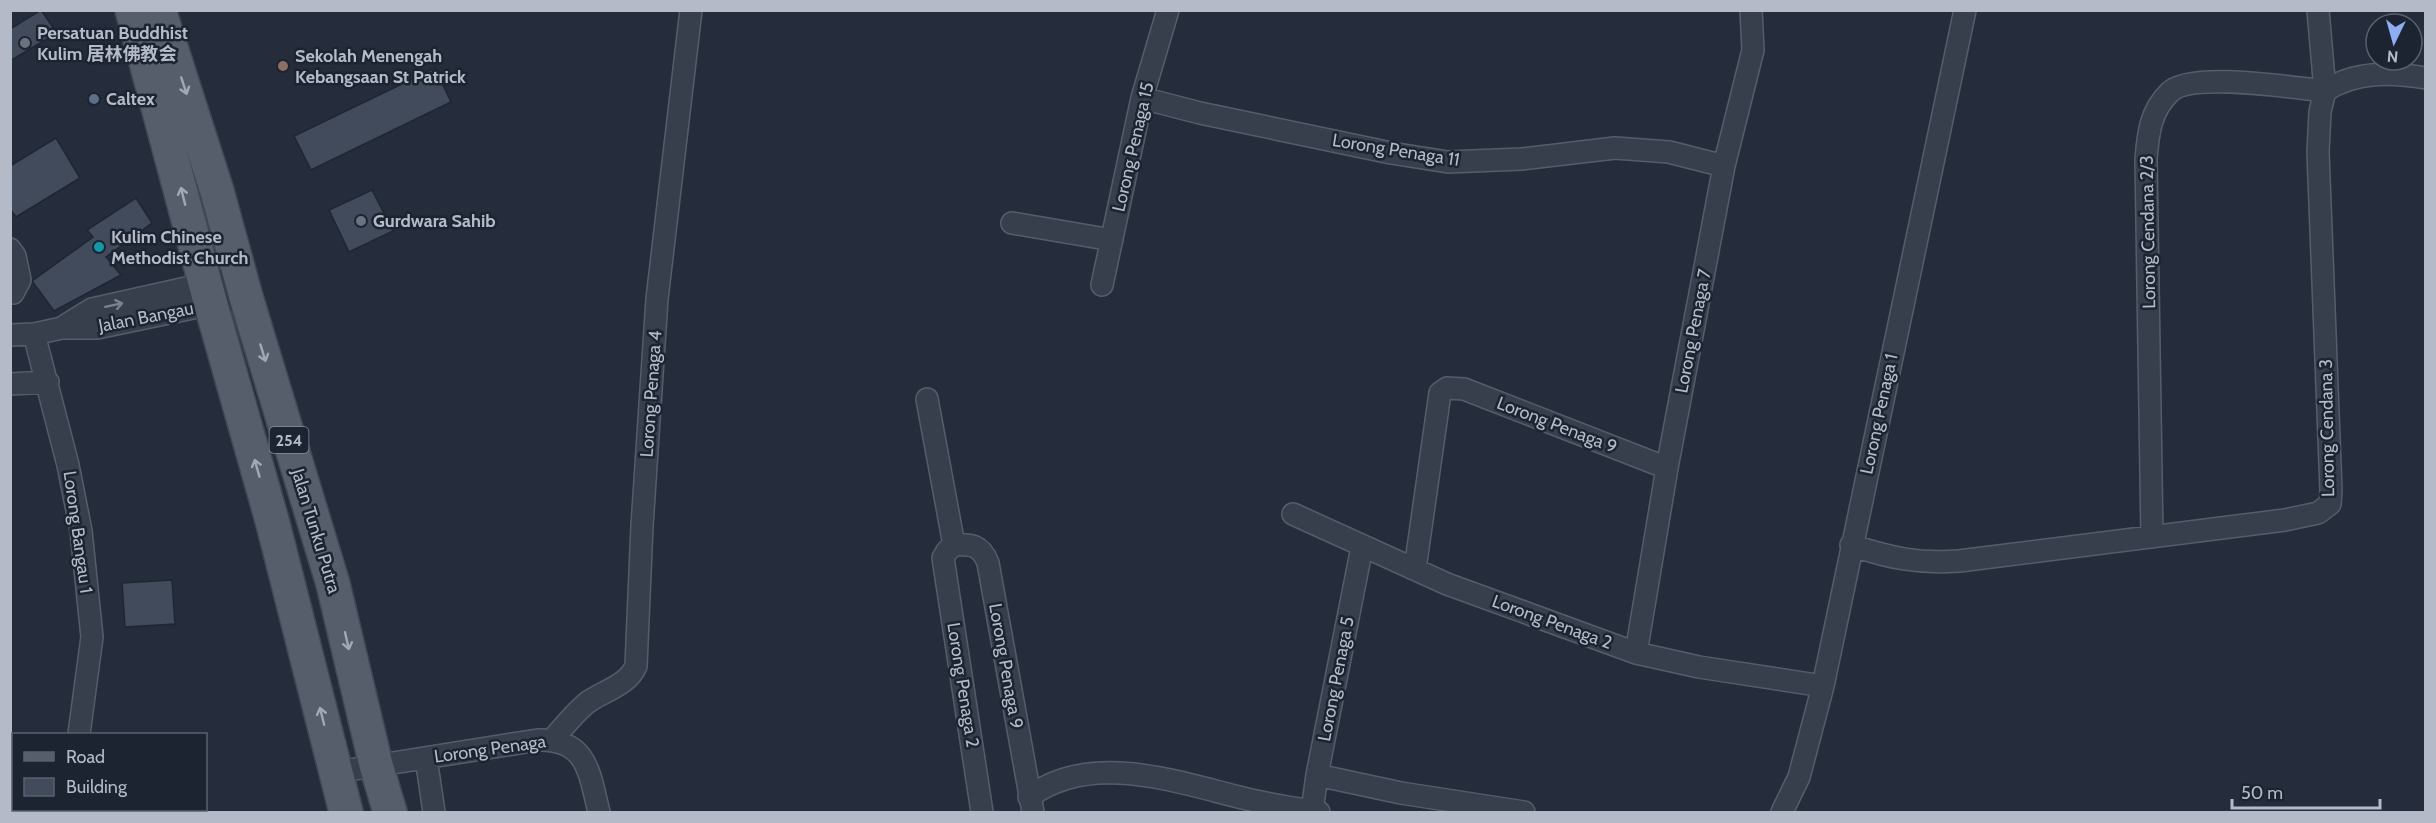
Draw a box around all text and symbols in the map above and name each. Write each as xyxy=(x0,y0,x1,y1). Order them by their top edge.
north arrow xyxy=(2364,12,2424,72)
place label: Persatuan Buddhist Kulim 居林佛教会 xyxy=(37,22,188,65)
marker: Persatuan Buddhist Kulim 居林佛教会 xyxy=(18,36,32,50)
place label: Sekolah Menengah Kebangsaan St Patrick xyxy=(295,45,466,88)
text: N xyxy=(2386,46,2399,66)
marker: Sekolah Menengah Kebangsaan St Patrick xyxy=(276,59,290,73)
one-way arrow xyxy=(179,76,190,95)
street label: Lorong Penaga 15 xyxy=(1107,80,1159,214)
place label: Caltex xyxy=(106,88,155,110)
marker: Caltex xyxy=(87,92,101,106)
street label: Lorong Penaga 11 xyxy=(1331,129,1461,171)
street label: Lorong Cendana 2/3 xyxy=(2136,155,2160,309)
one-way arrow xyxy=(176,187,188,206)
place label: Gurdwara Sahib xyxy=(373,210,496,232)
marker: Gurdwara Sahib xyxy=(354,214,368,228)
place label: Kulim Chinese Methodist Church xyxy=(111,226,249,269)
marker: Kulim Chinese Methodist Church xyxy=(92,240,106,254)
street label: Lorong Penaga 7 xyxy=(1670,267,1716,395)
street label: Jalan Bangau xyxy=(96,297,195,337)
one-way arrow xyxy=(104,298,123,310)
street label: Lorong Penaga 4 xyxy=(636,330,666,458)
one-way arrow xyxy=(258,343,269,362)
street label: Lorong Penaga 1 xyxy=(1855,352,1903,476)
street label: Lorong Cendana 3 xyxy=(2315,359,2339,497)
street label: Lorong Penaga 9 xyxy=(1494,392,1620,458)
road number: 254 xyxy=(270,427,308,453)
one-way arrow xyxy=(251,459,263,478)
street label: Jalan Tunku Putra xyxy=(286,465,345,596)
street label: Lorong Bangau 1 xyxy=(59,469,97,595)
street label: Lorong Penaga 2 xyxy=(1489,590,1615,654)
street label: Lorong Penaga 9 xyxy=(984,602,1028,730)
street label: Lorong Penaga 5 xyxy=(1313,615,1359,743)
street label: Lorong Penaga 2 xyxy=(942,621,984,749)
one-way arrow xyxy=(341,631,353,650)
one-way arrow xyxy=(315,707,327,726)
street label: Lorong Penaga xyxy=(433,730,548,768)
legend xyxy=(12,733,207,811)
text: Road xyxy=(66,746,105,768)
scale bar xyxy=(2232,772,2380,810)
text: Building xyxy=(66,776,128,798)
text: 50 m xyxy=(2241,782,2283,804)

